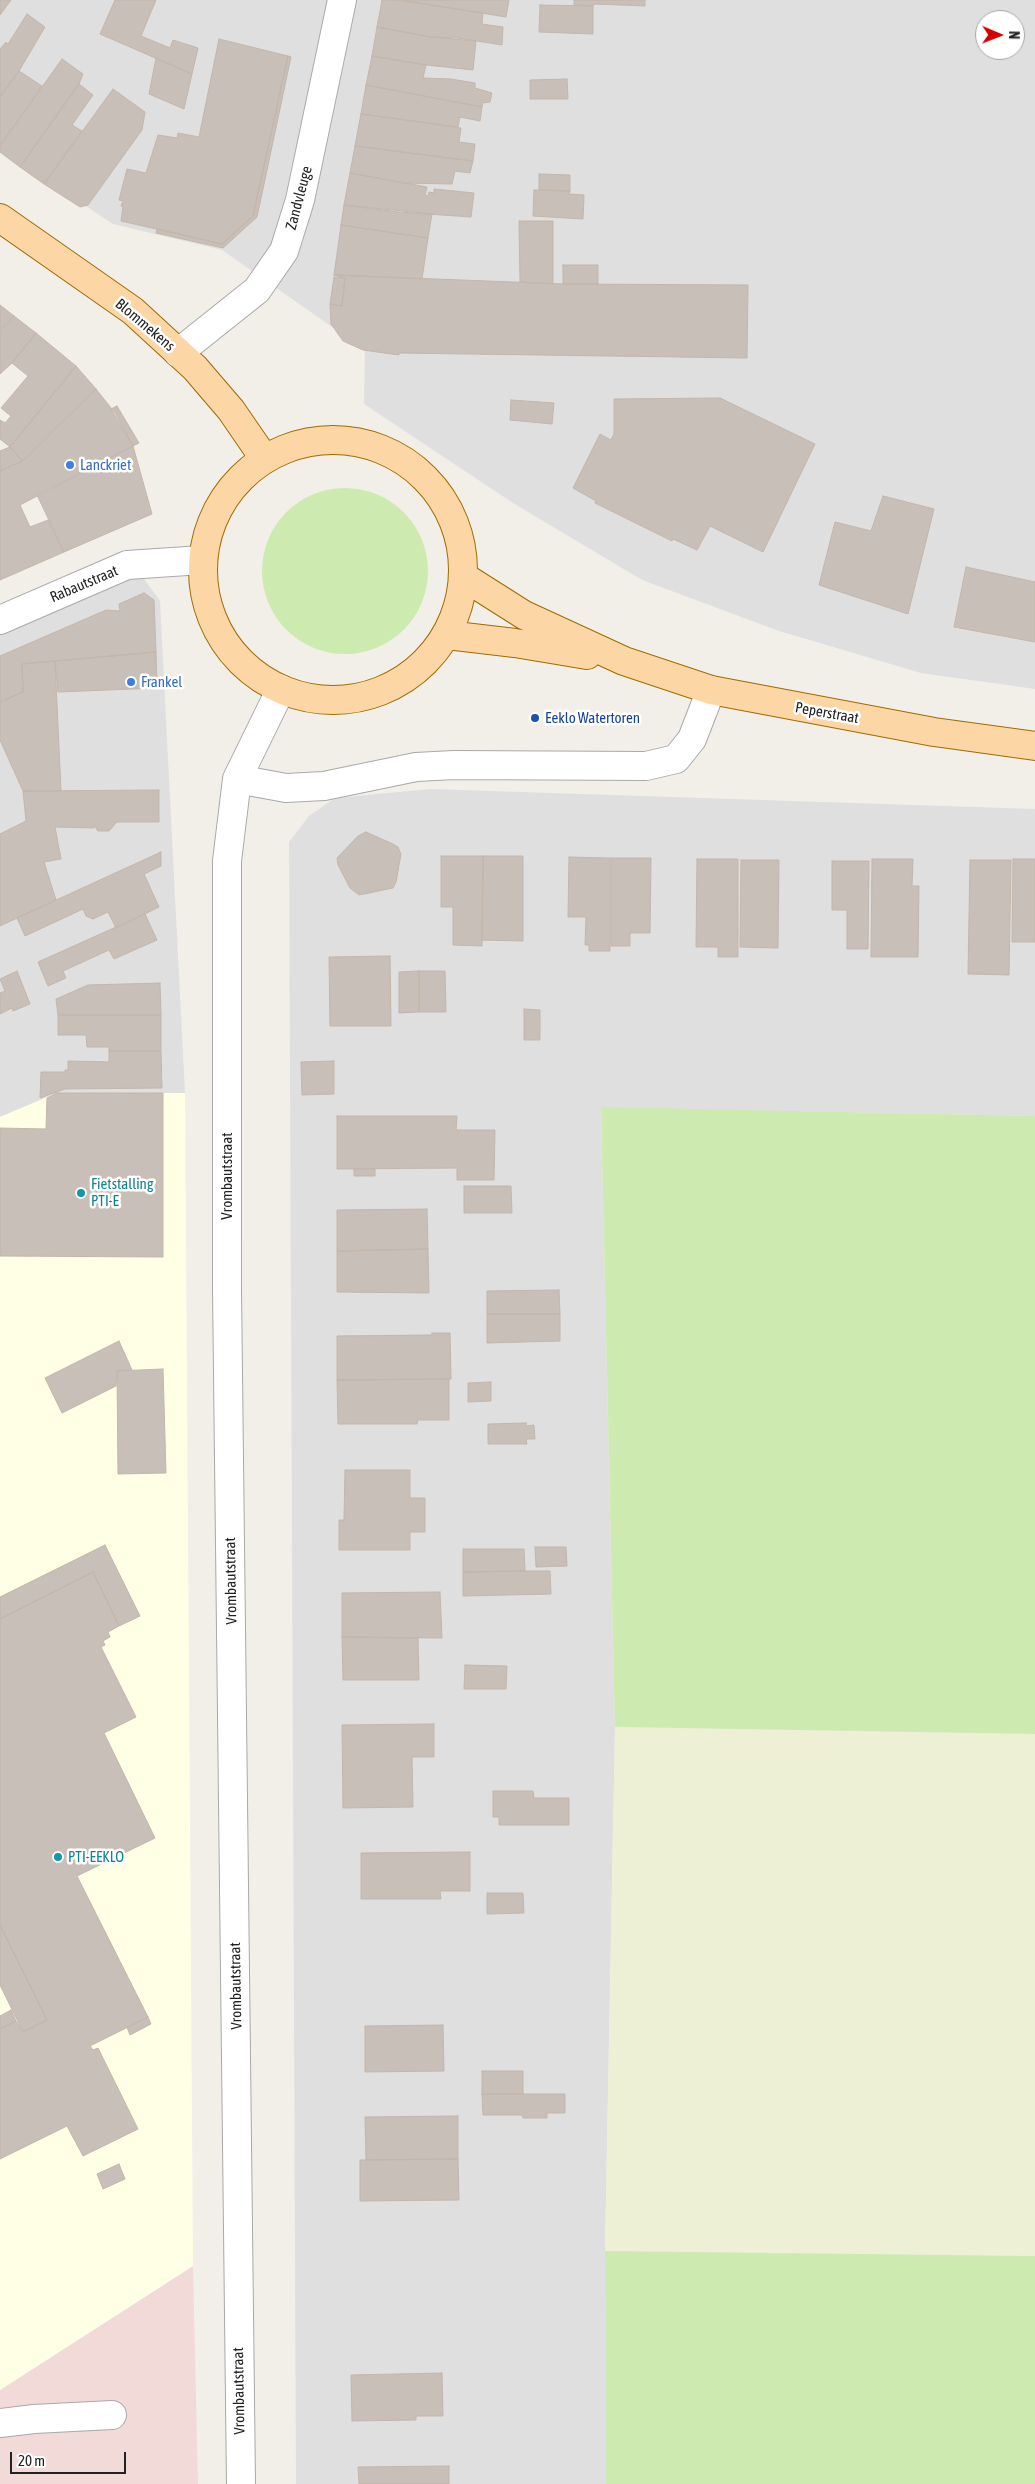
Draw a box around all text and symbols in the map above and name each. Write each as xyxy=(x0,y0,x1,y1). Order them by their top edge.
north arrow xyxy=(975,10,1025,60)
text: N xyxy=(1006,31,1022,40)
street label: Zandvleuge xyxy=(282,164,316,232)
street label: Blommekens xyxy=(112,295,178,355)
place label: Lanckriet xyxy=(80,456,131,474)
marker: Lanckriet xyxy=(64,459,76,471)
street label: Rabautstraat xyxy=(47,562,121,606)
place label: Frankel xyxy=(141,673,182,691)
marker: Frankel xyxy=(125,676,137,688)
street label: Peperstraat xyxy=(794,699,860,727)
place label: Eeklo Watertoren xyxy=(545,709,640,727)
marker: Eeklo Watertoren xyxy=(529,712,541,724)
street label: Vrombautstraat xyxy=(218,1132,236,1220)
place label: Fietstalling PTI-E xyxy=(91,1175,153,1210)
marker: Fietstalling PTI-E xyxy=(75,1187,87,1199)
street label: Vrombautstraat xyxy=(221,1537,241,1625)
place label: PTI-EEKLO xyxy=(68,1848,124,1866)
marker: PTI-EEKLO xyxy=(52,1851,64,1863)
street label: Vrombautstraat xyxy=(226,1942,246,2030)
street label: Vrombautstraat xyxy=(229,2347,249,2435)
scale bar xyxy=(12,2442,129,2474)
text: 20 m xyxy=(18,2452,45,2469)

